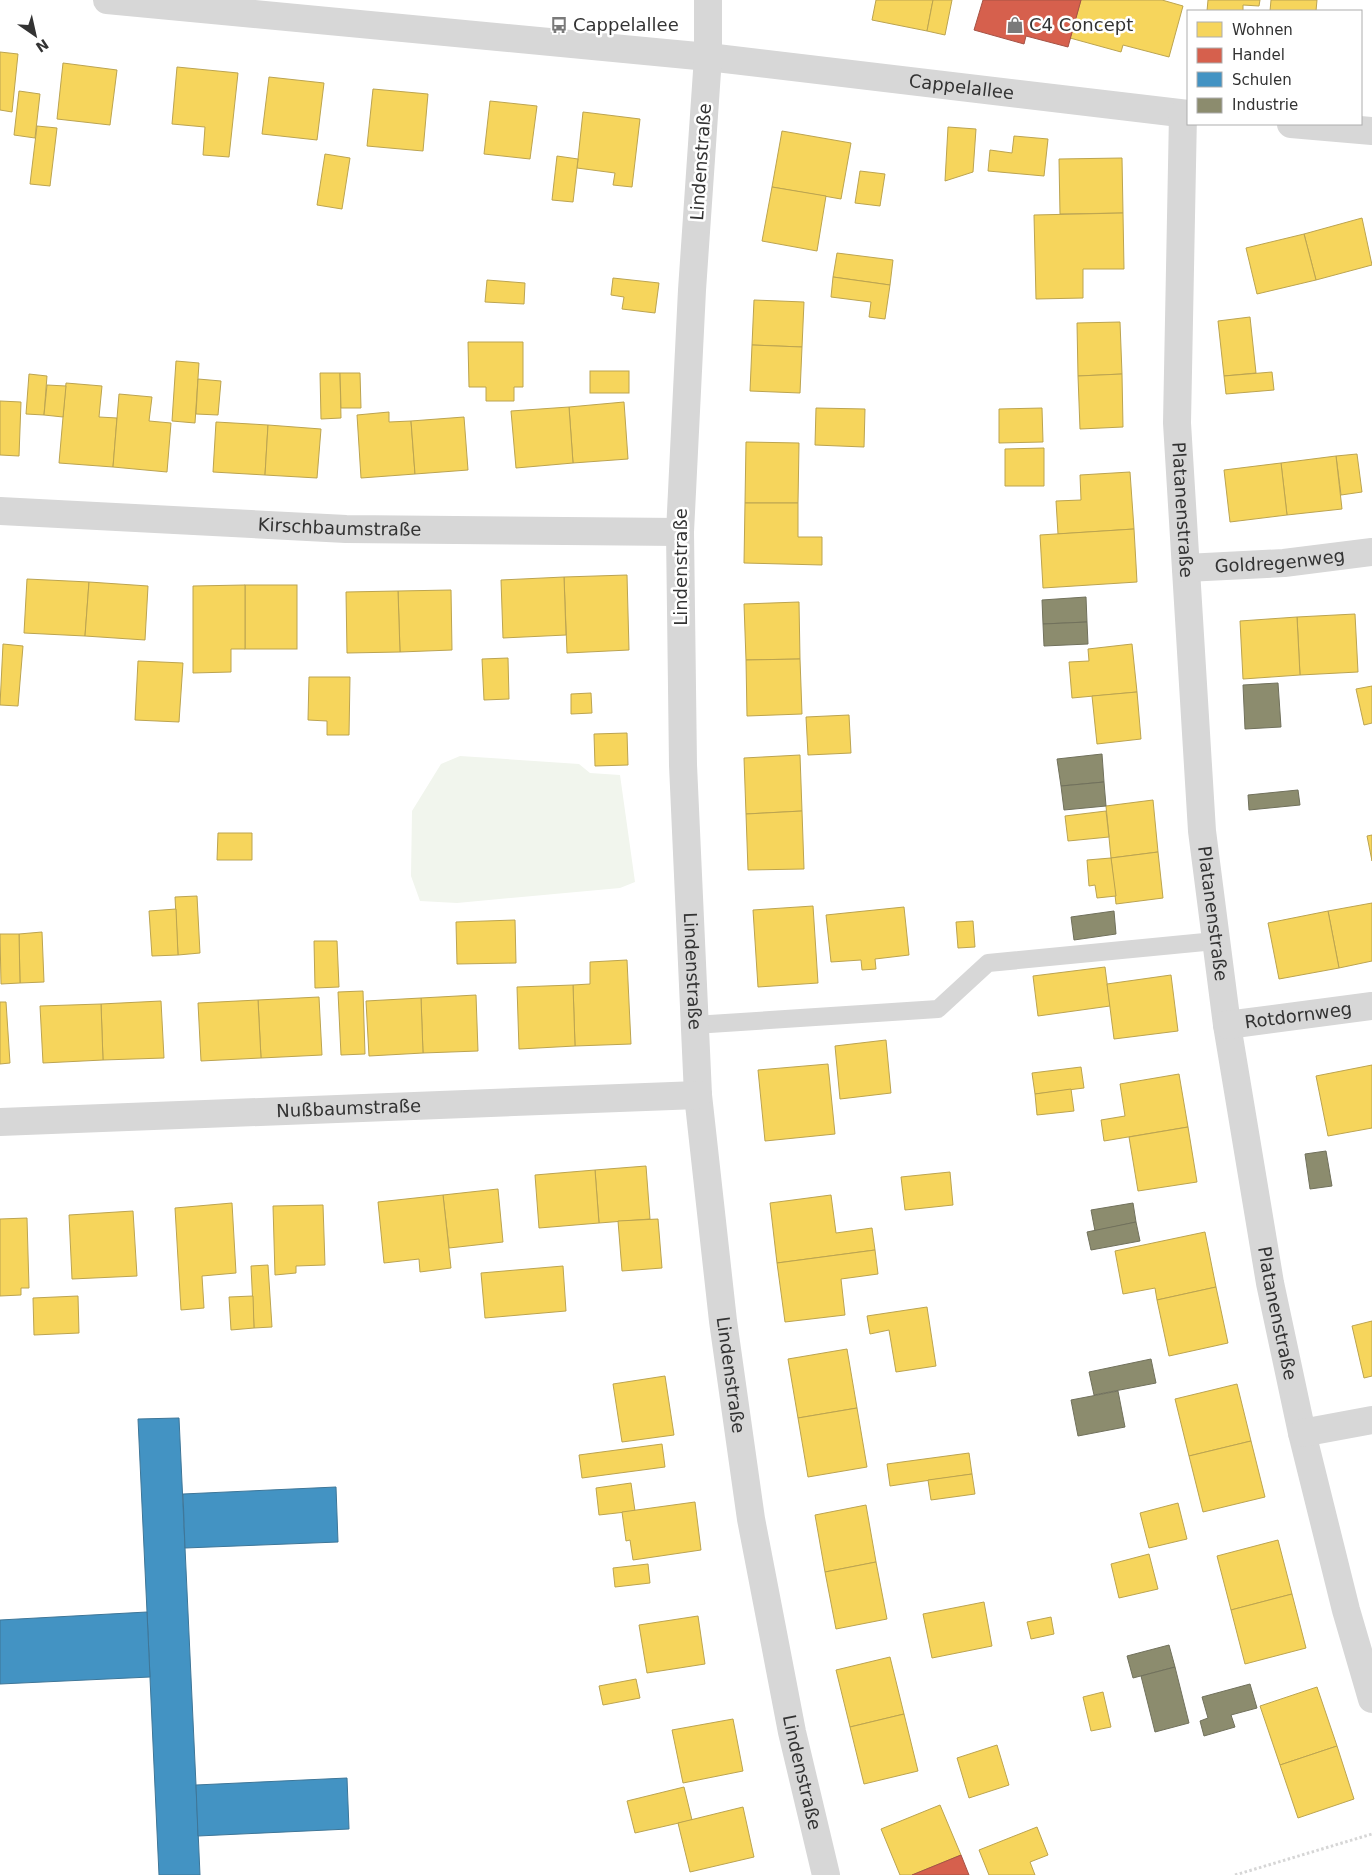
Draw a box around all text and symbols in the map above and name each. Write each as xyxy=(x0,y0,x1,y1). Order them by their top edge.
north arrow xyxy=(10,10,60,60)
legend xyxy=(1187,10,1362,125)
place label: Cappelallee xyxy=(573,14,679,35)
place label: C4 Concept xyxy=(1029,14,1133,35)
bus stop icon: Cappelallee xyxy=(549,15,569,35)
shop icon: C4 Concept xyxy=(1005,15,1025,35)
text: Wohnen xyxy=(1232,21,1293,39)
text: N xyxy=(33,36,52,56)
text: Handel xyxy=(1232,46,1285,64)
street label: Cappelallee xyxy=(908,70,1015,103)
text: Schulen xyxy=(1232,71,1292,89)
text: Industrie xyxy=(1232,96,1298,114)
street label: Lindenstraße xyxy=(686,103,715,221)
street label: Platanenstraße xyxy=(1168,441,1197,578)
street label: Lindenstraße xyxy=(670,508,691,626)
street label: Kirschbaumstraße xyxy=(257,513,421,540)
street label: Goldregenweg xyxy=(1214,544,1346,577)
street label: Platanenstraße xyxy=(1194,845,1232,982)
street label: Lindenstraße xyxy=(680,912,706,1030)
street label: Rotdornweg xyxy=(1243,998,1353,1033)
street label: Nußbaumstraße xyxy=(276,1095,422,1121)
street label: Platanenstraße xyxy=(1254,1245,1301,1382)
street label: Lindenstraße xyxy=(712,1315,750,1435)
street label: Lindenstraße xyxy=(779,1713,826,1832)

